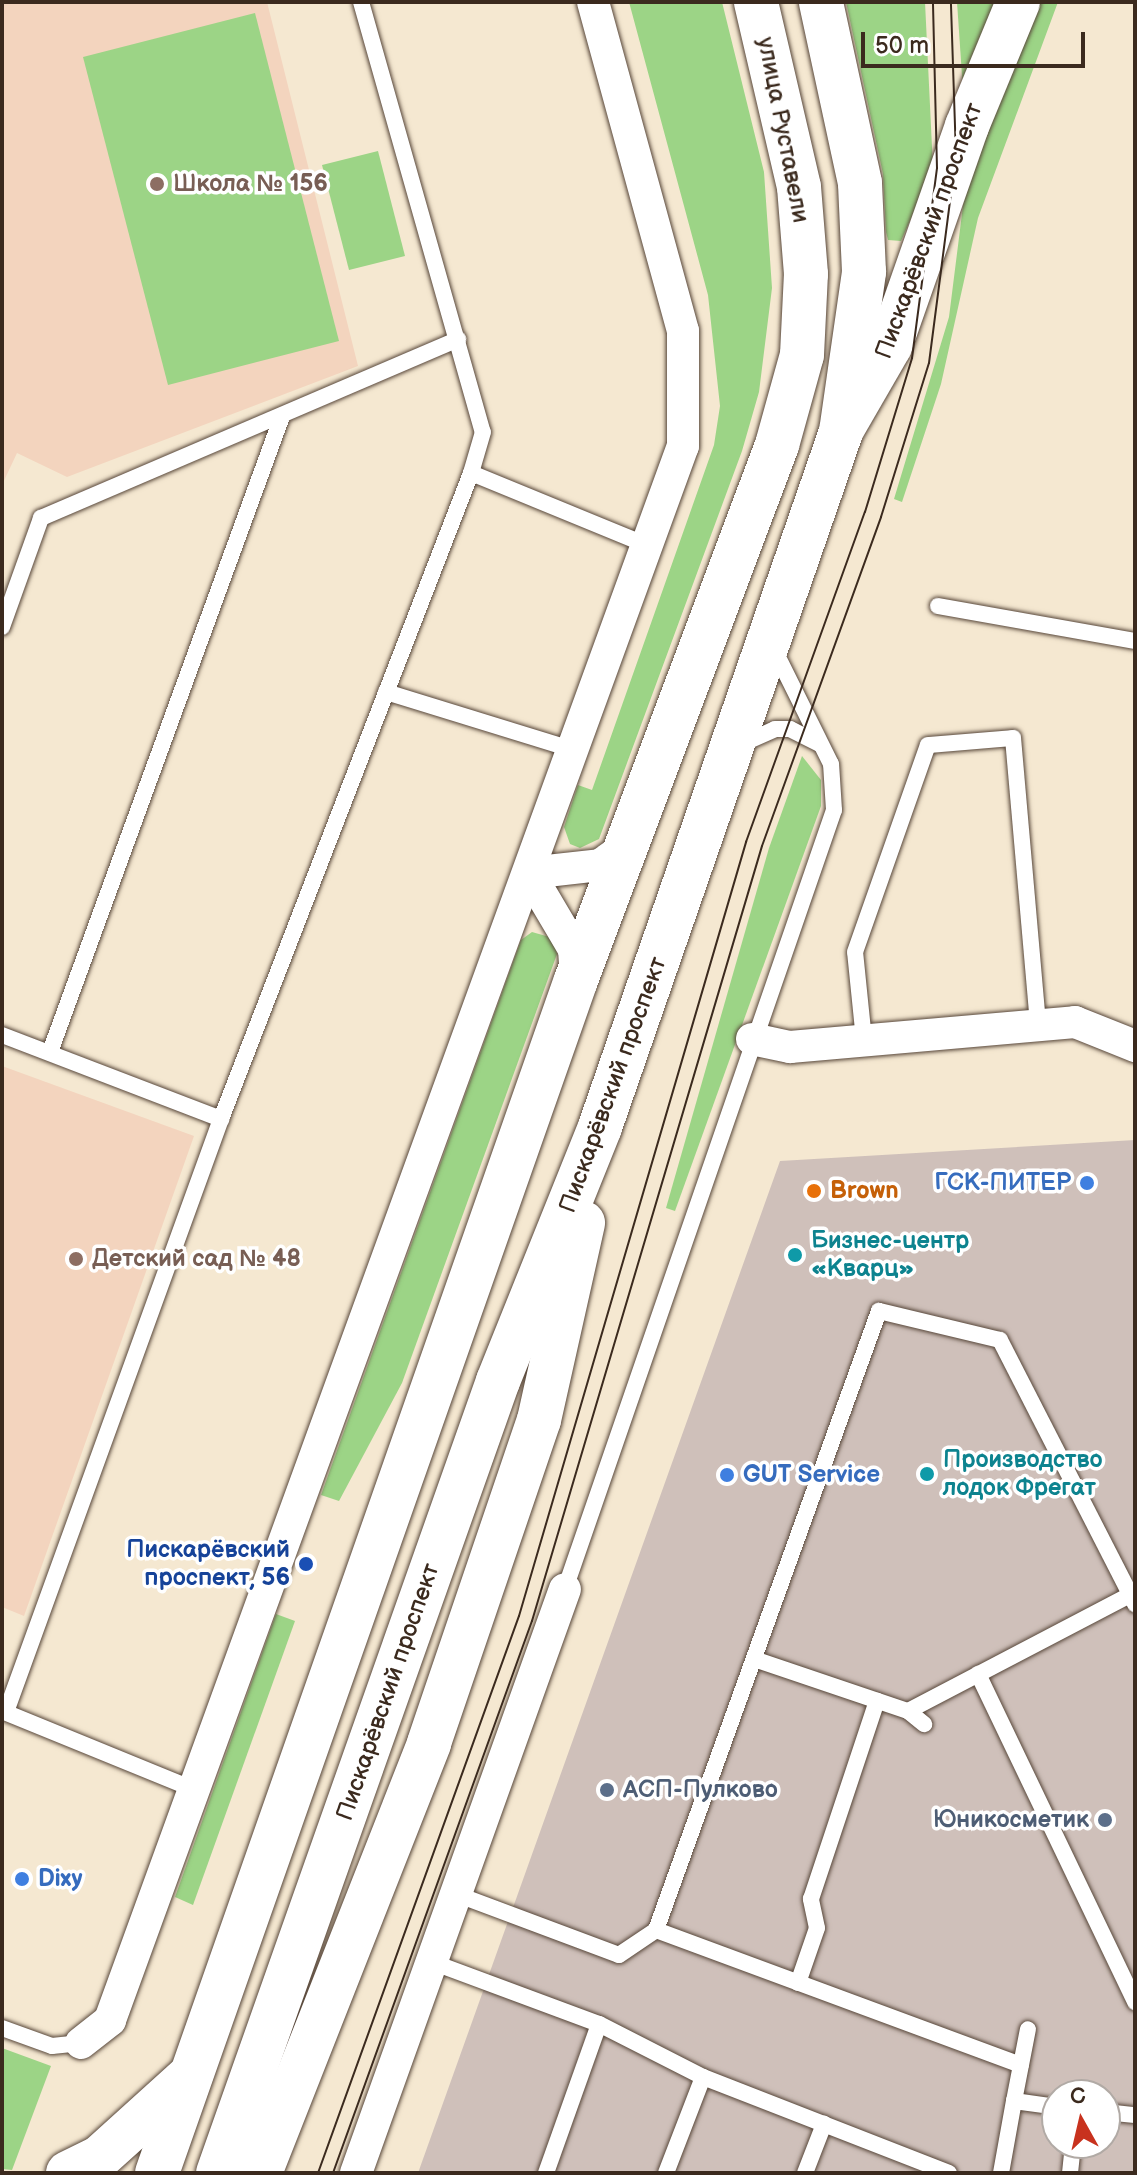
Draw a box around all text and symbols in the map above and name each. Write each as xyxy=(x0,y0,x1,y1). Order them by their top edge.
scale bar xyxy=(865,16,1089,66)
text: 50 m xyxy=(875,31,929,60)
street label: улица Руставели xyxy=(751,35,815,225)
street label: Пискарёвский проспект xyxy=(869,99,989,363)
place label: Школа № 156 xyxy=(173,170,328,198)
marker: Школа № 156 xyxy=(148,175,166,193)
street label: Пискарёвский проспект xyxy=(553,953,673,1217)
place label: ГСК-ПИТЕР xyxy=(934,1169,1071,1197)
marker: ГСК-ПИТЕР xyxy=(1078,1174,1096,1192)
place label: Brown xyxy=(830,1177,899,1205)
marker: Brown xyxy=(805,1182,823,1200)
place label: Бизнес-центр «Кварц» xyxy=(811,1227,969,1283)
place label: Детский сад № 48 xyxy=(92,1245,301,1273)
marker: Бизнес-центр «Кварц» xyxy=(786,1246,804,1264)
marker: Детский сад № 48 xyxy=(67,1250,85,1268)
place label: Производство лодок Фрегат xyxy=(943,1446,1103,1502)
place label: GUT Service xyxy=(743,1461,880,1489)
marker: Производство лодок Фрегат xyxy=(918,1465,936,1483)
marker: GUT Service xyxy=(718,1466,736,1484)
place label: Пискарёвский проспект, 56 xyxy=(126,1536,290,1592)
marker: Пискарёвский проспект, 56 xyxy=(297,1555,315,1573)
street label: Пискарёвский проспект xyxy=(330,1560,446,1824)
place label: АСП-Пулково xyxy=(623,1776,778,1804)
marker: АСП-Пулково xyxy=(598,1781,616,1799)
place label: Юникосметик xyxy=(933,1806,1089,1834)
marker: Юникосметик xyxy=(1096,1811,1114,1829)
place label: Dixy xyxy=(38,1865,82,1893)
marker: Dixy xyxy=(13,1870,31,1888)
north arrow xyxy=(1041,2079,1121,2159)
text: С xyxy=(1068,2082,1087,2111)

